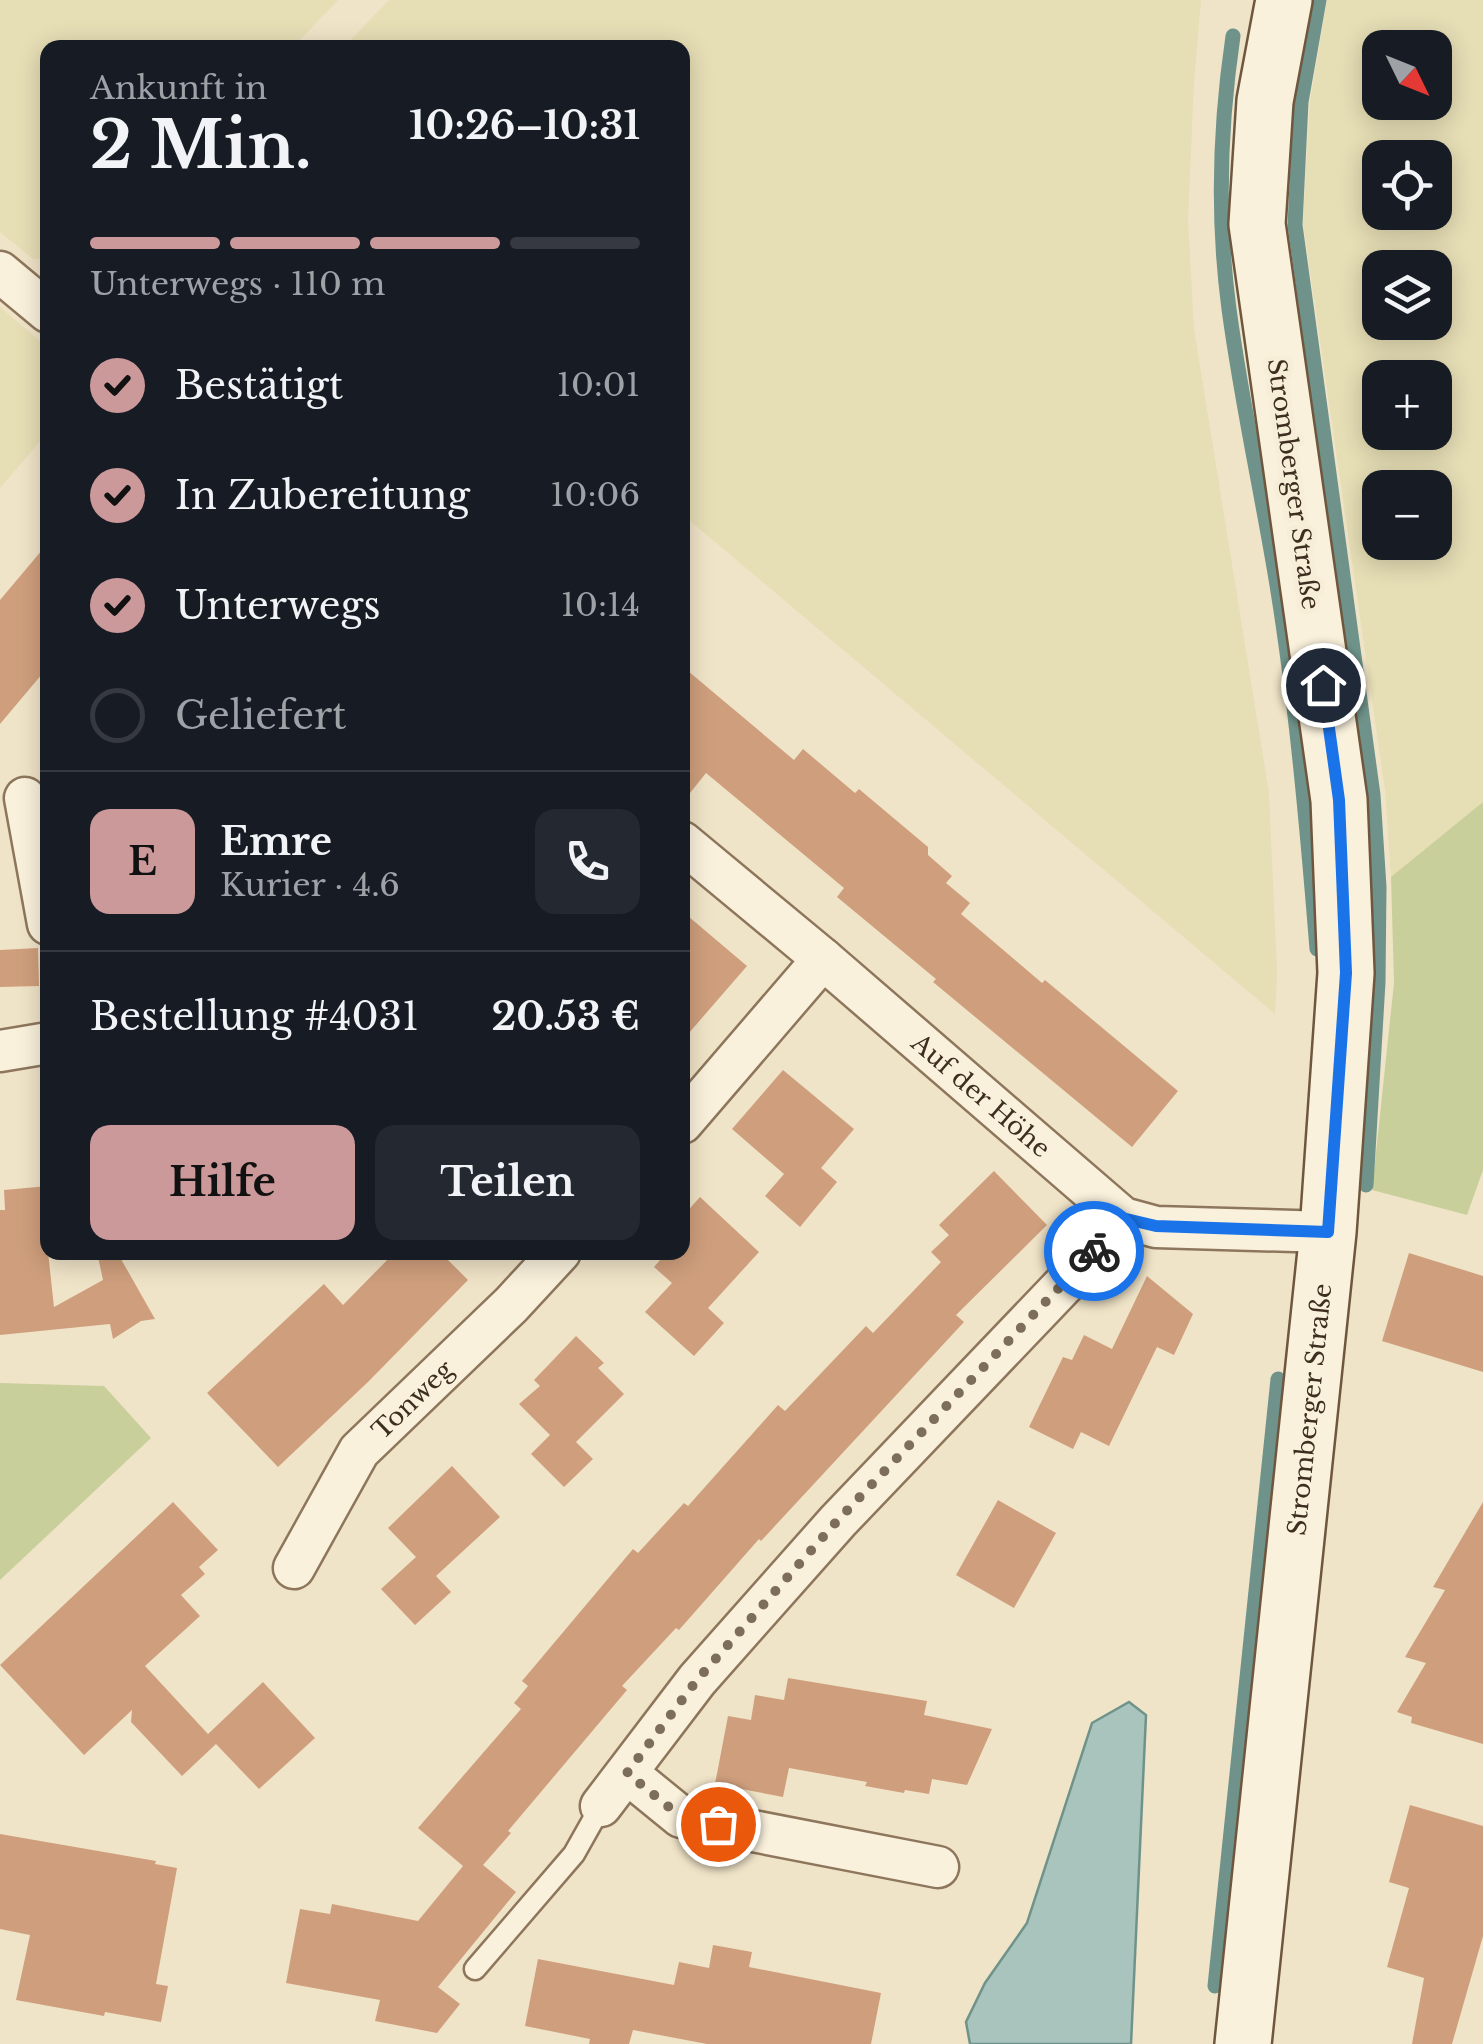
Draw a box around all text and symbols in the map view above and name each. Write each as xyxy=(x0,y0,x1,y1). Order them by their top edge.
north arrow xyxy=(1362,30,1452,120)
map controls xyxy=(1362,30,1452,560)
text: Ankunft in xyxy=(90,68,267,108)
text: 10:26–10:31 xyxy=(409,102,640,149)
text: 2 Min. xyxy=(90,105,312,186)
button: locate xyxy=(1362,140,1452,230)
button: layers xyxy=(1362,250,1452,340)
text: Unterwegs · 110 m xyxy=(90,264,385,304)
street label: Stromberger Straße xyxy=(1261,357,1326,612)
icon: check xyxy=(90,358,145,413)
button: + xyxy=(1362,360,1452,450)
text: Bestätigt xyxy=(175,362,343,409)
text: 10:01 xyxy=(557,365,640,405)
icon: check xyxy=(90,468,145,523)
button: − xyxy=(1362,470,1452,560)
text: In Zubereitung xyxy=(175,472,470,519)
text: 10:06 xyxy=(550,475,640,515)
icon: check xyxy=(90,578,145,633)
text: Unterwegs xyxy=(175,582,380,629)
text: 10:14 xyxy=(561,585,640,625)
pin xyxy=(1281,643,1366,728)
icon: home xyxy=(1296,658,1351,713)
text: Geliefert xyxy=(175,692,346,739)
button: phone xyxy=(535,809,640,914)
text: Emre xyxy=(220,818,332,865)
text: E xyxy=(128,838,157,885)
text: Kurier · 4.6 xyxy=(220,865,400,905)
text: Bestellung #4031 xyxy=(90,993,419,1040)
text: 20.53 € xyxy=(492,993,640,1040)
street label: Auf der Höhe xyxy=(904,1027,1056,1164)
button: Hilfe xyxy=(90,1125,355,1240)
button: Teilen xyxy=(375,1125,640,1240)
courier xyxy=(1044,1201,1144,1301)
icon: bike xyxy=(1067,1224,1122,1279)
street label: Stromberger Straße xyxy=(1281,1282,1339,1537)
street label: Tonweg xyxy=(366,1353,461,1446)
pin xyxy=(676,1782,761,1867)
icon: bag xyxy=(691,1797,746,1852)

